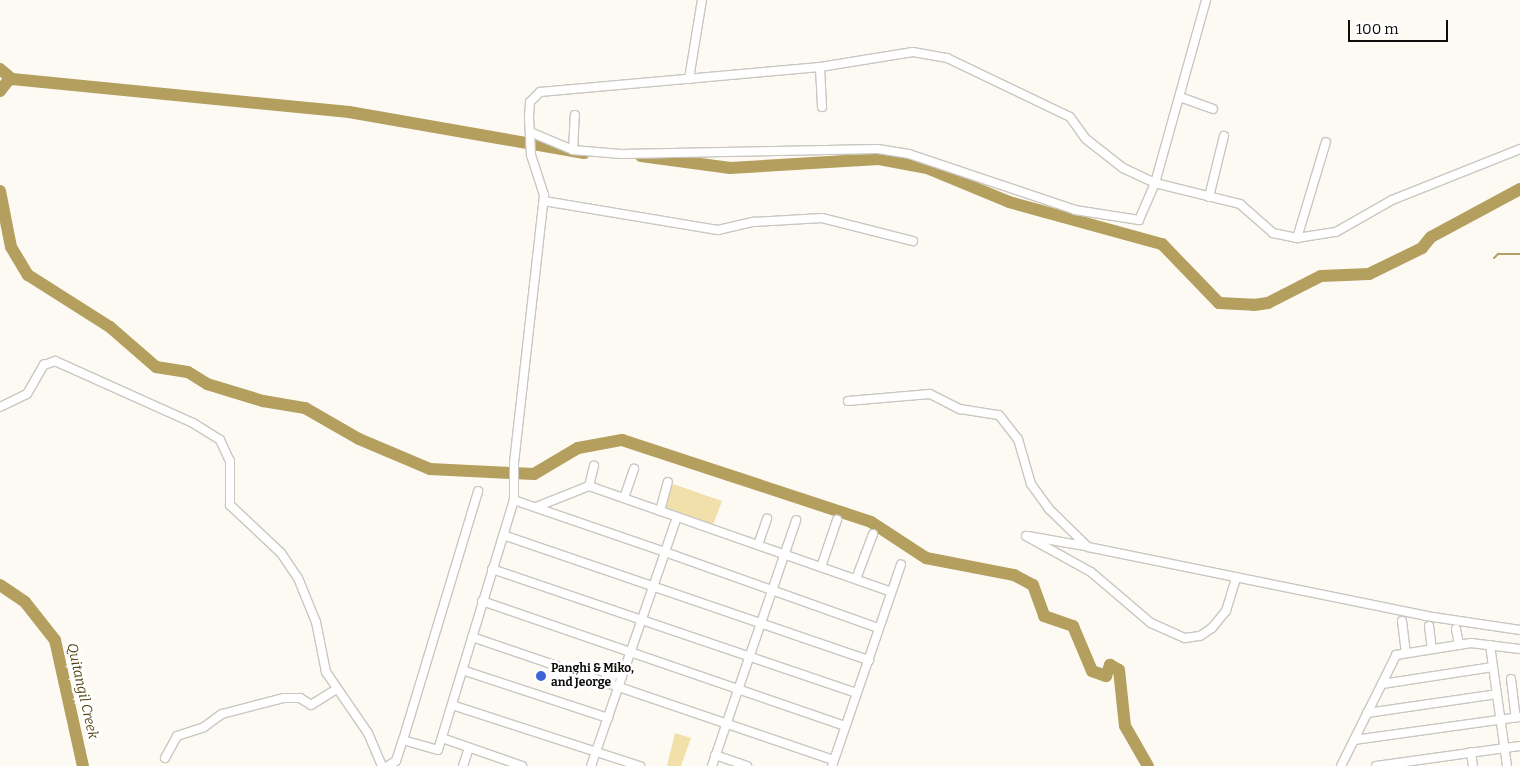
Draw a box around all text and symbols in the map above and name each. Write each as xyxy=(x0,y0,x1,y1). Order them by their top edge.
scale bar xyxy=(1350,10,1450,42)
text: 100 m xyxy=(1356,20,1399,38)
water label: Quitangil Creek xyxy=(63,641,101,741)
place label: Panghi & Miko, and Jeorge xyxy=(551,662,634,690)
marker: Panghi & Miko, and Jeorge xyxy=(535,670,547,682)

